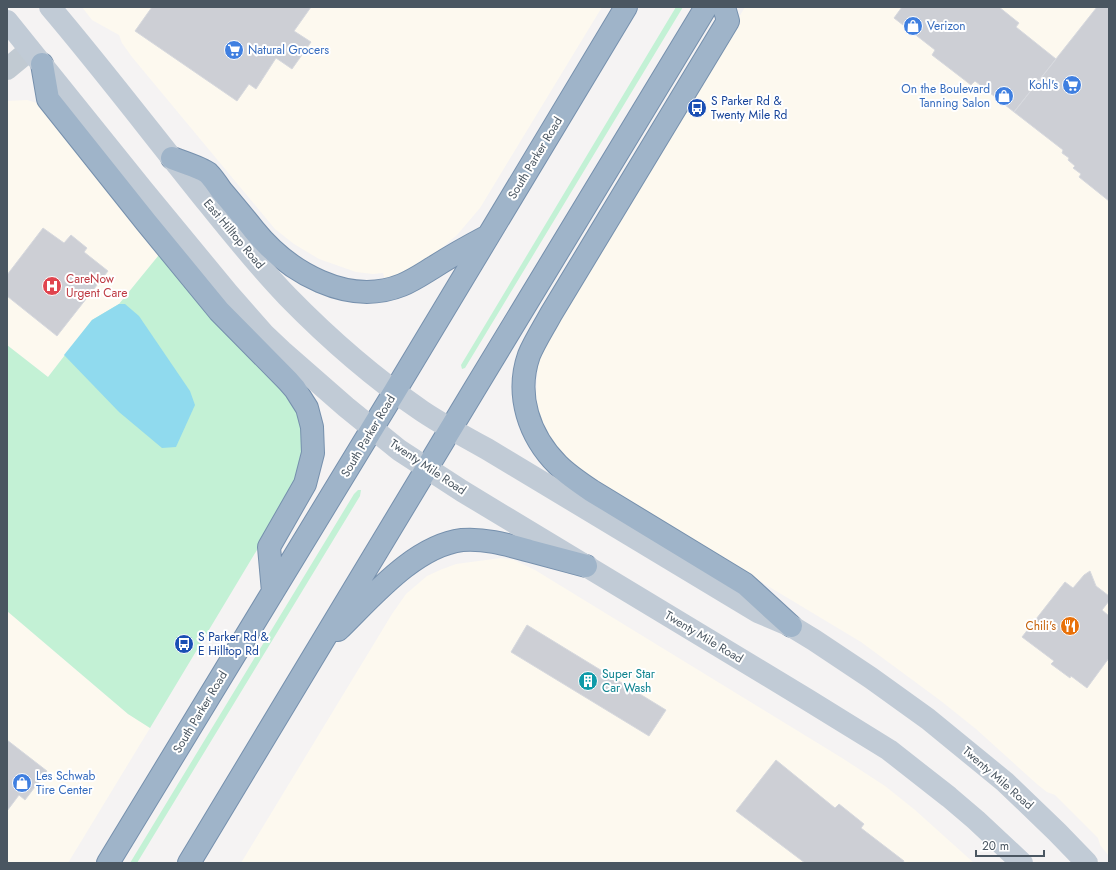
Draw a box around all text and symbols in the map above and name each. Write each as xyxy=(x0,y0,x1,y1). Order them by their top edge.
shop icon: Verizon xyxy=(902,15,924,37)
place label: Verizon xyxy=(927,17,966,35)
supermarket icon: Natural Grocers xyxy=(223,39,245,61)
place label: Natural Grocers xyxy=(248,41,329,59)
supermarket icon: Kohl's xyxy=(1061,74,1083,96)
place label: Kohl's xyxy=(1029,76,1058,94)
place label: On the Boulevard Tanning Salon xyxy=(901,80,990,112)
shop icon: On the Boulevard Tanning Salon xyxy=(993,85,1015,107)
place label: S Parker Rd & Twenty Mile Rd xyxy=(711,92,787,124)
bus stop icon: S Parker Rd & Twenty Mile Rd xyxy=(686,97,708,119)
street label: South Parker Road xyxy=(503,113,567,203)
street label: East Hilltop Road xyxy=(199,195,269,273)
place label: CareNow Urgent Care xyxy=(66,270,127,302)
hospital icon: CareNow Urgent Care xyxy=(41,275,63,297)
street label: South Parker Road xyxy=(336,391,400,481)
street label: Twenty Mile Road xyxy=(386,435,470,499)
street label: Twenty Mile Road xyxy=(661,606,747,668)
restaurant icon: Chili's xyxy=(1059,615,1081,637)
place label: Chili's xyxy=(1025,617,1056,635)
place label: S Parker Rd & E Hilltop Rd xyxy=(198,628,269,660)
bus stop icon: S Parker Rd & E Hilltop Rd xyxy=(173,633,195,655)
place label: Super Star Car Wash xyxy=(602,665,656,697)
street label: South Parker Road xyxy=(168,667,232,757)
building icon: Super Star Car Wash xyxy=(577,670,599,692)
street label: Twenty Mile Road xyxy=(959,742,1037,814)
place label: Les Schwab Tire Center xyxy=(36,767,96,799)
shop icon: Les Schwab Tire Center xyxy=(11,772,33,794)
scale bar xyxy=(976,832,1044,858)
text: 20 m xyxy=(982,837,1009,855)

